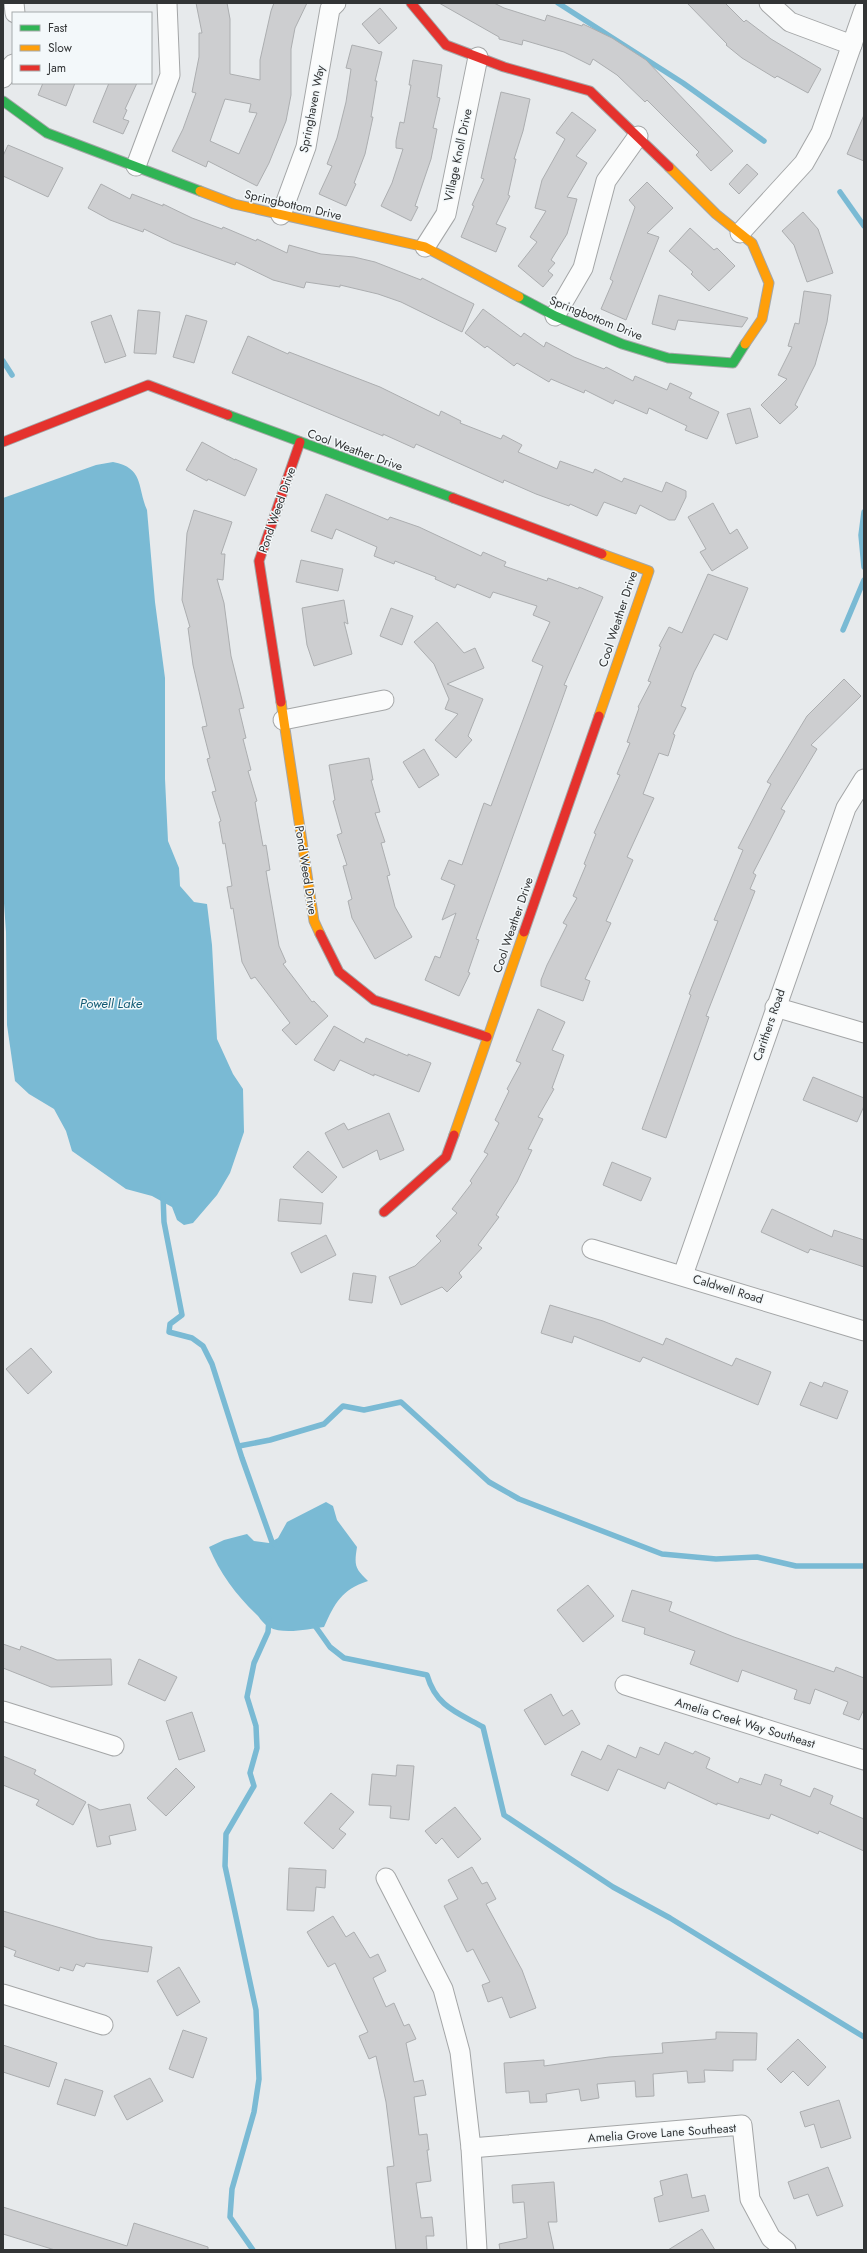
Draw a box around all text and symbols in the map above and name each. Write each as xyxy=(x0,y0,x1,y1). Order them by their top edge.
legend xyxy=(12,12,152,84)
text: Fast xyxy=(48,19,67,37)
text: Slow xyxy=(48,39,73,57)
text: Jam xyxy=(46,59,66,77)
street label: Springhaven Way xyxy=(295,63,329,154)
street label: Village Knoll Drive xyxy=(439,107,477,203)
street label: Springbottom Drive xyxy=(243,185,343,225)
street label: Springbottom Drive xyxy=(547,291,645,345)
street label: Cool Weather Drive xyxy=(305,424,405,476)
street label: Pond Weed Drive xyxy=(254,465,300,555)
street label: Cool Weather Drive xyxy=(594,569,642,669)
street label: Pond Weed Drive xyxy=(290,824,322,916)
street label: Cool Weather Drive xyxy=(488,875,538,975)
street label: Carithers Road xyxy=(748,987,790,1063)
water label: Powell Lake xyxy=(80,994,143,1013)
street label: Caldwell Road xyxy=(691,1270,765,1308)
street label: Amelia Creek Way Southeast xyxy=(673,1693,817,1753)
street label: Amelia Grove Lane Southeast xyxy=(587,2119,737,2147)

